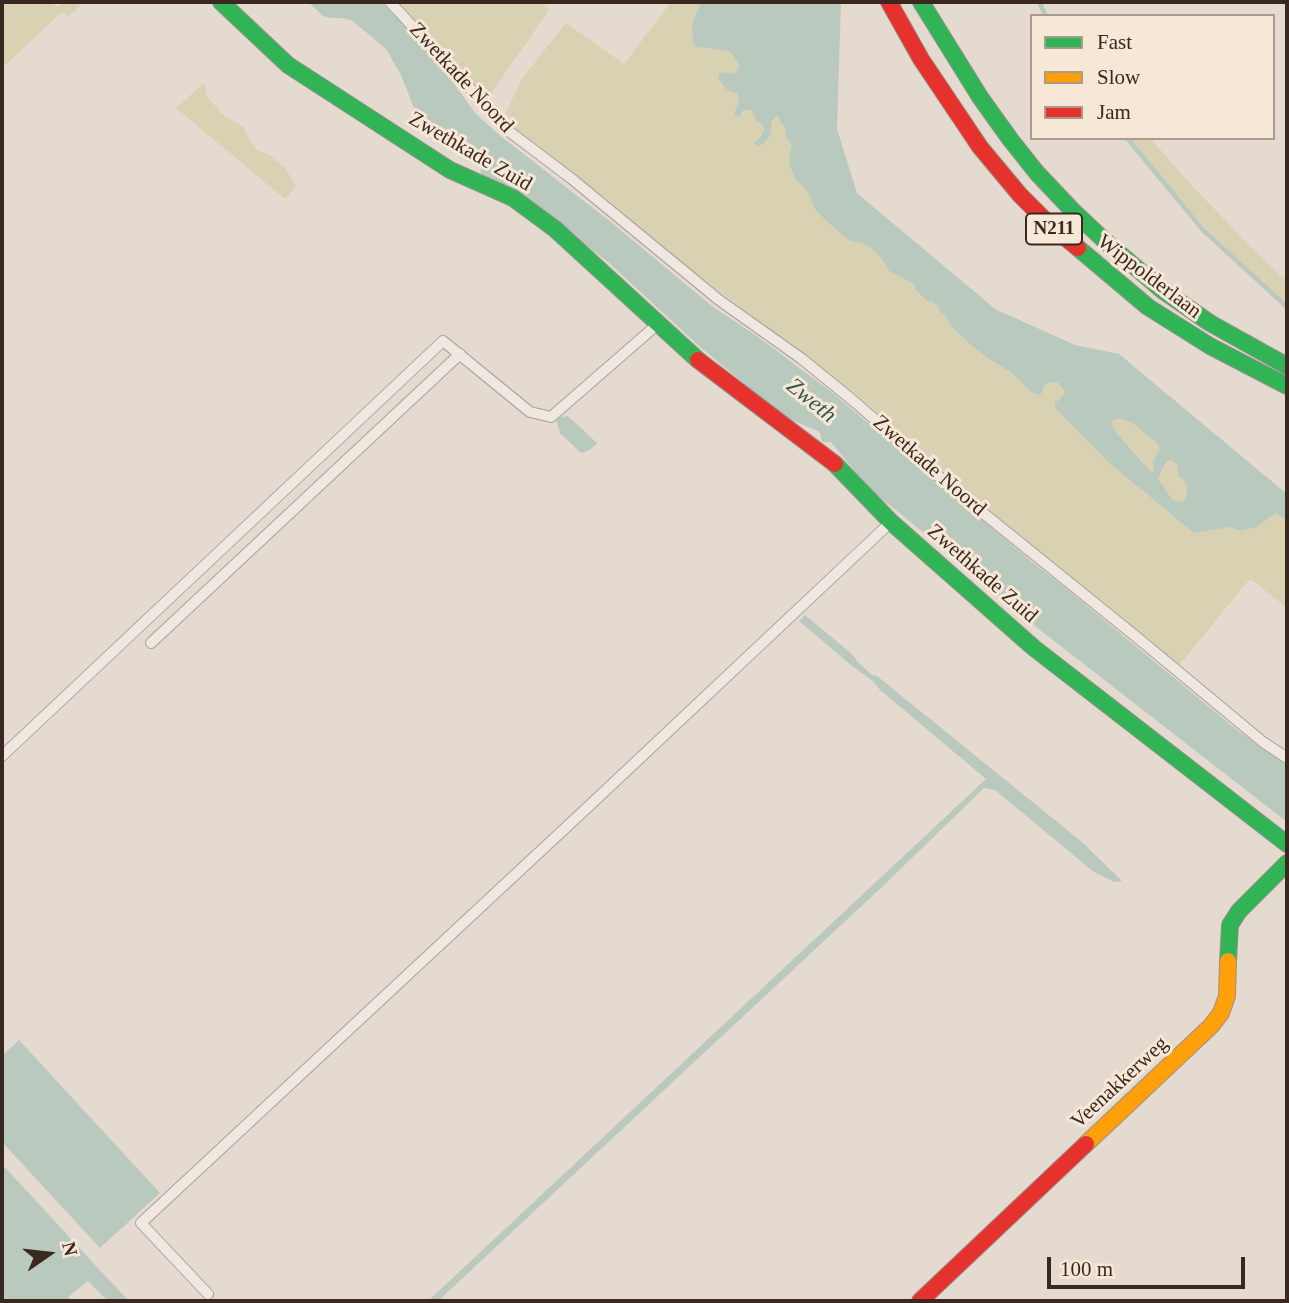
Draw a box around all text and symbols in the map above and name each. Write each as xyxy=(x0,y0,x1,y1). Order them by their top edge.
legend xyxy=(1030,14,1275,140)
street label: Zwetkade Noord xyxy=(403,18,519,138)
text: Fast xyxy=(1097,30,1132,54)
text: Slow xyxy=(1097,65,1140,89)
text: Jam xyxy=(1097,100,1131,124)
street label: Zwethkade Zuid xyxy=(404,107,536,197)
road number: N211 xyxy=(1026,214,1082,244)
street label: Wippolderlaan xyxy=(1092,230,1206,324)
water label: Zweth xyxy=(780,373,842,429)
street label: Zwetkade Noord xyxy=(867,410,991,522)
street label: Zwethkade Zuid xyxy=(922,519,1042,629)
street label: Veenakkerweg xyxy=(1066,1032,1174,1134)
north arrow xyxy=(14,1219,84,1289)
text: N xyxy=(58,1240,82,1258)
scale bar xyxy=(1051,1244,1249,1288)
text: 100 m xyxy=(1060,1257,1113,1281)

